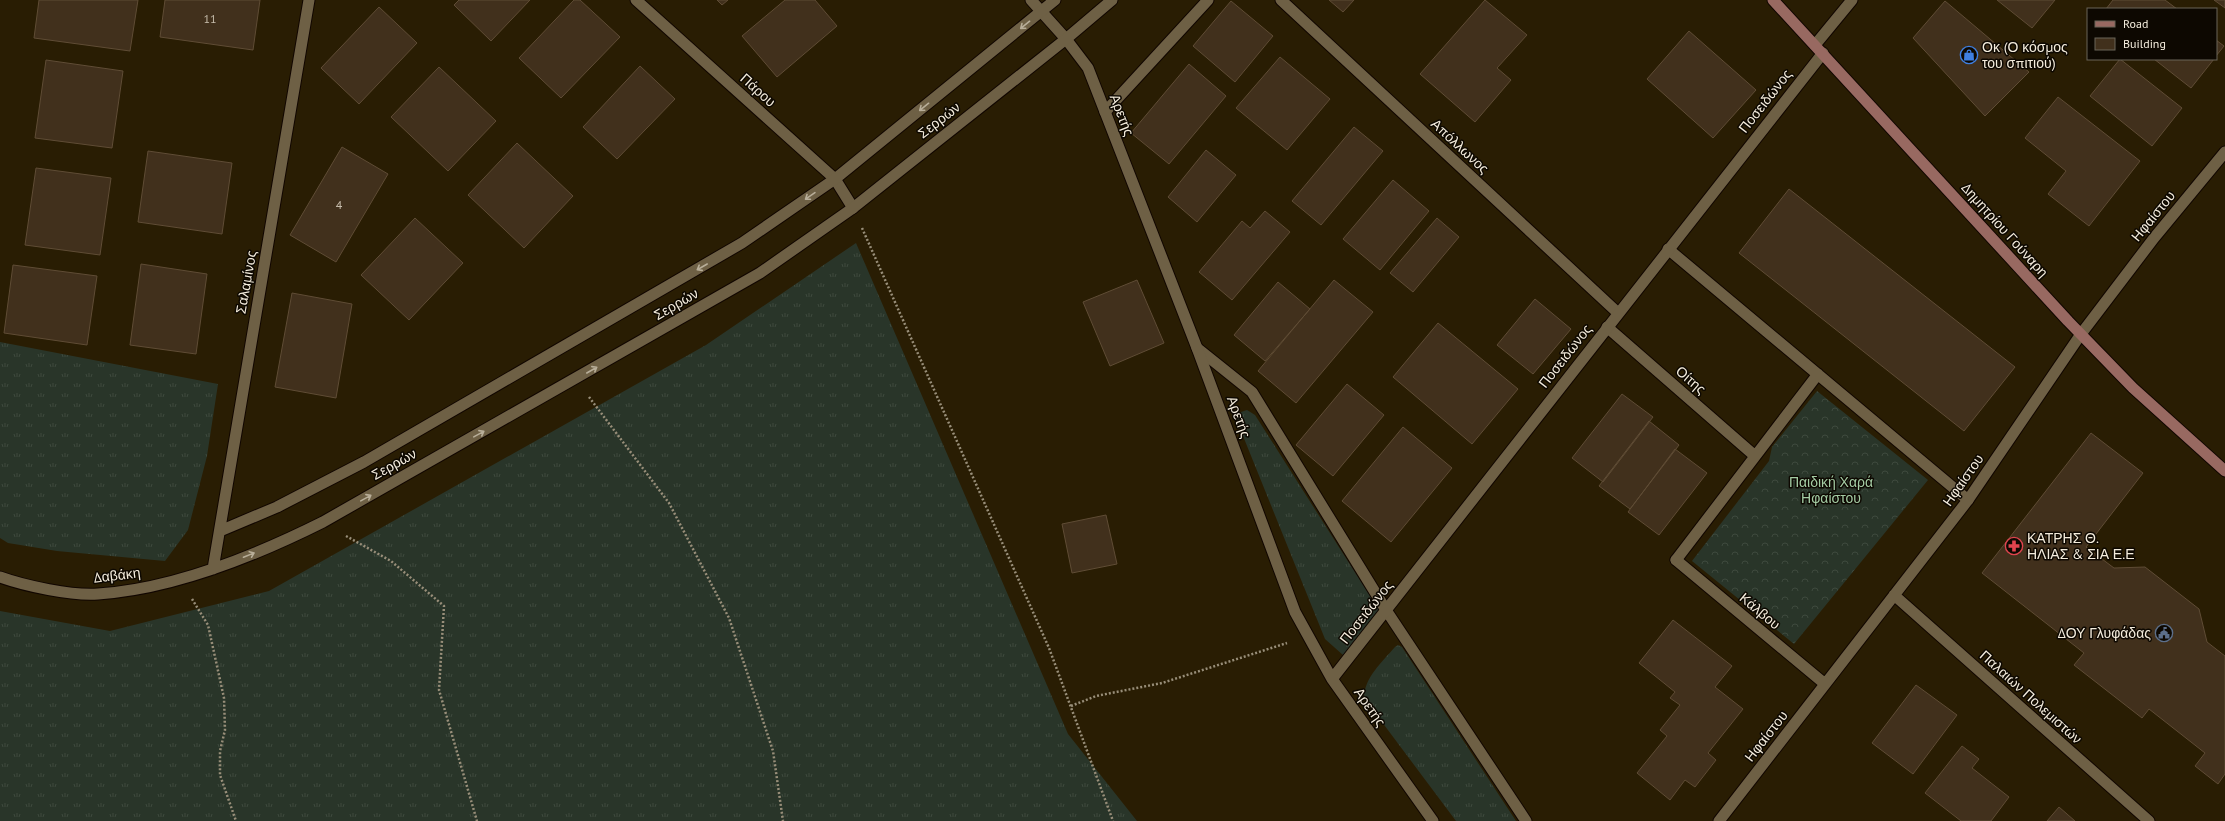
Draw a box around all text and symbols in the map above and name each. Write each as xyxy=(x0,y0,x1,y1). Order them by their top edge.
legend xyxy=(2087,8,2217,60)
house number: 11 xyxy=(203,11,217,26)
text: Road xyxy=(2123,16,2148,31)
one-way arrow xyxy=(1019,21,1030,30)
text: Building xyxy=(2123,36,2166,51)
place label: Οκ (Ο κόσμος του σπιτιού) xyxy=(1982,38,2068,72)
shop icon: Οκ (Ο κόσμος του σπιτιού) xyxy=(1959,45,1979,65)
street label: Ποσειδώνος xyxy=(1734,65,1796,137)
street label: Πάρου xyxy=(737,69,779,111)
street label: Αρετής xyxy=(1106,91,1138,139)
street label: Σερρών xyxy=(914,98,964,142)
one-way arrow xyxy=(918,102,929,111)
street label: Απόλλωνος xyxy=(1427,115,1493,177)
street label: Δημητρίου Γούναρη xyxy=(1958,179,2052,281)
street label: Ηφαίστου xyxy=(2127,187,2179,245)
one-way arrow xyxy=(805,192,816,200)
house number: 4 xyxy=(336,197,343,212)
street label: Σαλαμίνος xyxy=(232,249,260,315)
one-way arrow xyxy=(696,263,708,271)
street label: Σερρών xyxy=(650,284,702,324)
street label: Ποσειδώνος xyxy=(1534,320,1596,392)
street label: Οίτης xyxy=(1672,362,1710,398)
one-way arrow xyxy=(586,365,598,373)
street label: Αρετής xyxy=(1223,393,1255,441)
one-way arrow xyxy=(473,429,485,437)
street label: Σερρών xyxy=(368,444,420,484)
street label: Ηφαίστου xyxy=(1938,450,1988,510)
park label: Παιδική Χαρά Ηφαίστου xyxy=(1789,473,1873,507)
one-way arrow xyxy=(360,493,372,501)
place label: ΚΑΤΡΗΣ Θ. ΗΛΙΑΣ & ΣΙΑ Ε.Ε xyxy=(2027,529,2135,563)
pharmacy icon: ΚΑΤΡΗΣ Θ. ΗΛΙΑΣ & ΣΙΑ Ε.Ε xyxy=(2004,536,2024,556)
one-way arrow xyxy=(243,551,255,559)
street label: Δαβάκη xyxy=(93,563,141,587)
street label: Ποσειδώνος xyxy=(1335,576,1397,648)
street label: Κάλβου xyxy=(1736,589,1784,633)
public building icon: ΔΟΥ Γλυφάδας xyxy=(2154,623,2174,643)
place label: ΔΟΥ Γλυφάδας xyxy=(2058,624,2151,642)
street label: Παλαιών Πολεμιστών xyxy=(1976,646,2086,748)
street label: Αρετής xyxy=(1350,684,1390,730)
street label: Ηφαίστου xyxy=(1740,707,1792,765)

